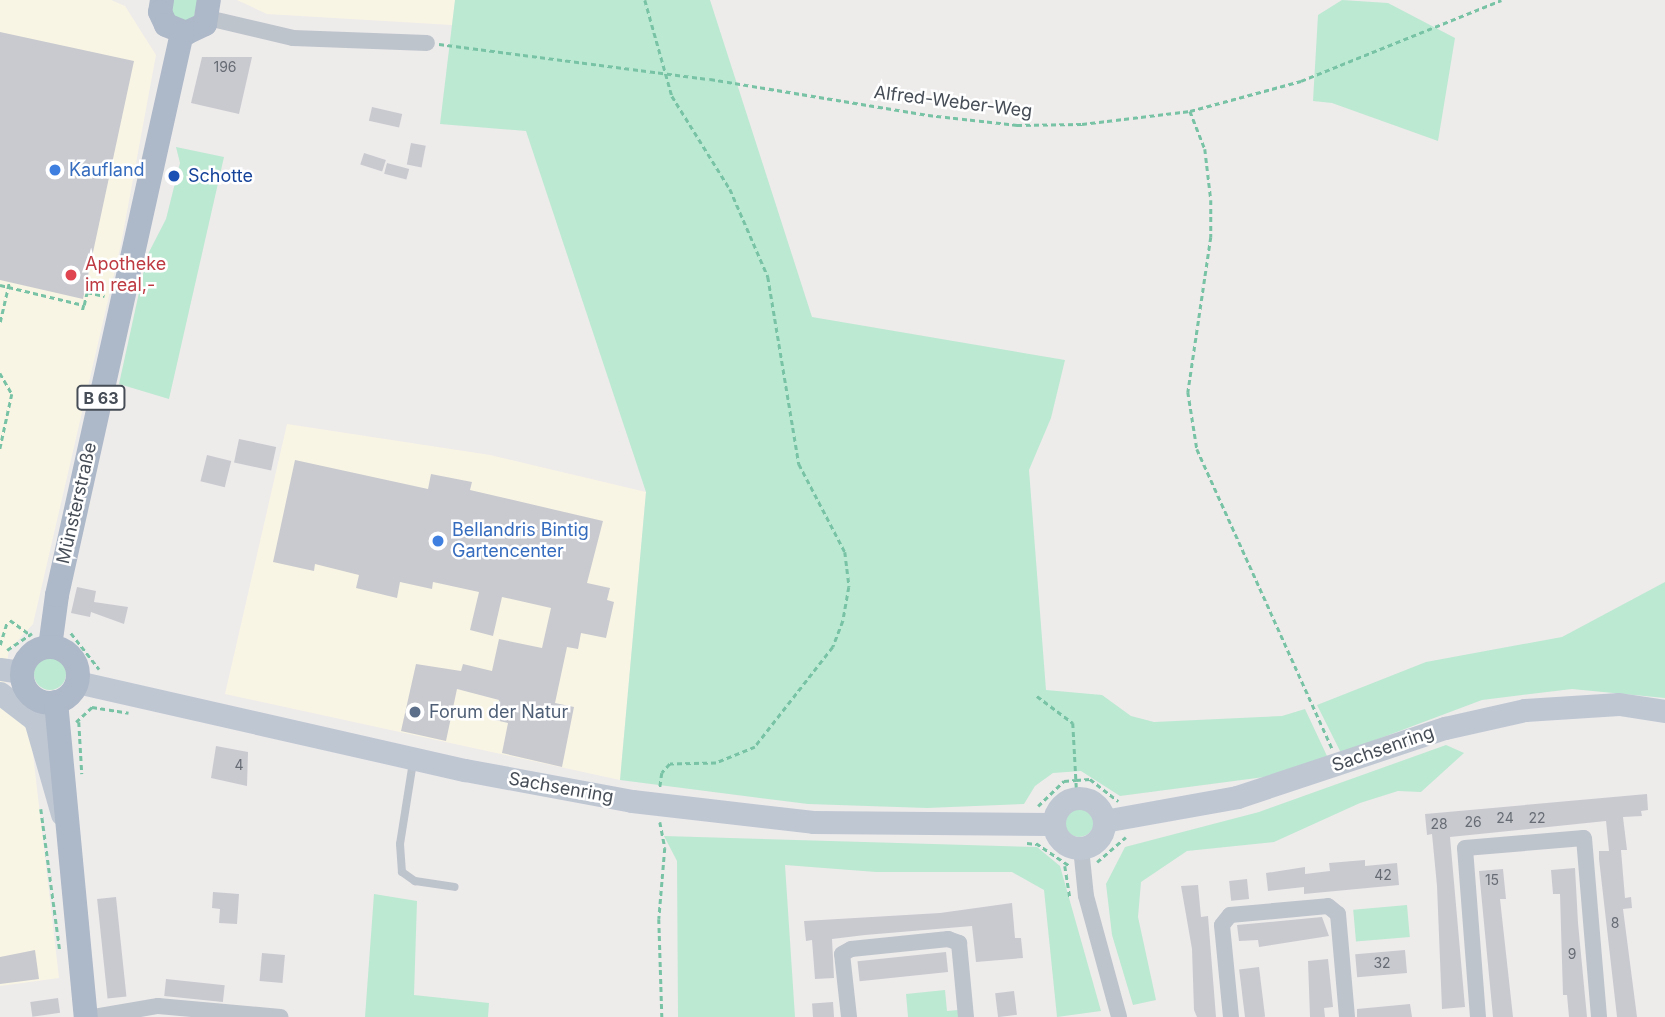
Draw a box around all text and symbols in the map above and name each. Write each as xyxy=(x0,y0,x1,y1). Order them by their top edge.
house number: 196 xyxy=(213,59,237,75)
street label: Alfred-Weber-Weg xyxy=(873,82,1033,122)
place label: Kaufland xyxy=(69,159,145,181)
marker: Kaufland xyxy=(47,162,63,178)
place label: Schotte xyxy=(188,165,253,187)
marker: Schotte xyxy=(166,168,182,184)
place label: Apotheke im real,- xyxy=(85,254,166,296)
marker: Apotheke im real,- xyxy=(63,267,79,283)
road number: B 63 xyxy=(75,386,127,410)
street label: Münsterstraße xyxy=(53,440,101,566)
place label: Bellandris Bintig Gartencenter xyxy=(452,520,589,562)
marker: Bellandris Bintig Gartencenter xyxy=(430,533,446,549)
place label: Forum der Natur xyxy=(429,701,568,723)
marker: Forum der Natur xyxy=(407,704,423,720)
street label: Sachsenring xyxy=(1329,721,1437,777)
house number: 4 xyxy=(234,757,244,773)
street label: Sachsenring xyxy=(507,768,615,808)
house number: 24 xyxy=(1496,810,1514,826)
house number: 22 xyxy=(1528,810,1546,826)
house number: 26 xyxy=(1464,814,1482,830)
house number: 28 xyxy=(1430,816,1448,832)
house number: 42 xyxy=(1374,867,1392,883)
house number: 15 xyxy=(1485,872,1499,888)
house number: 8 xyxy=(1611,915,1619,931)
house number: 9 xyxy=(1568,946,1576,962)
house number: 32 xyxy=(1373,955,1391,971)

